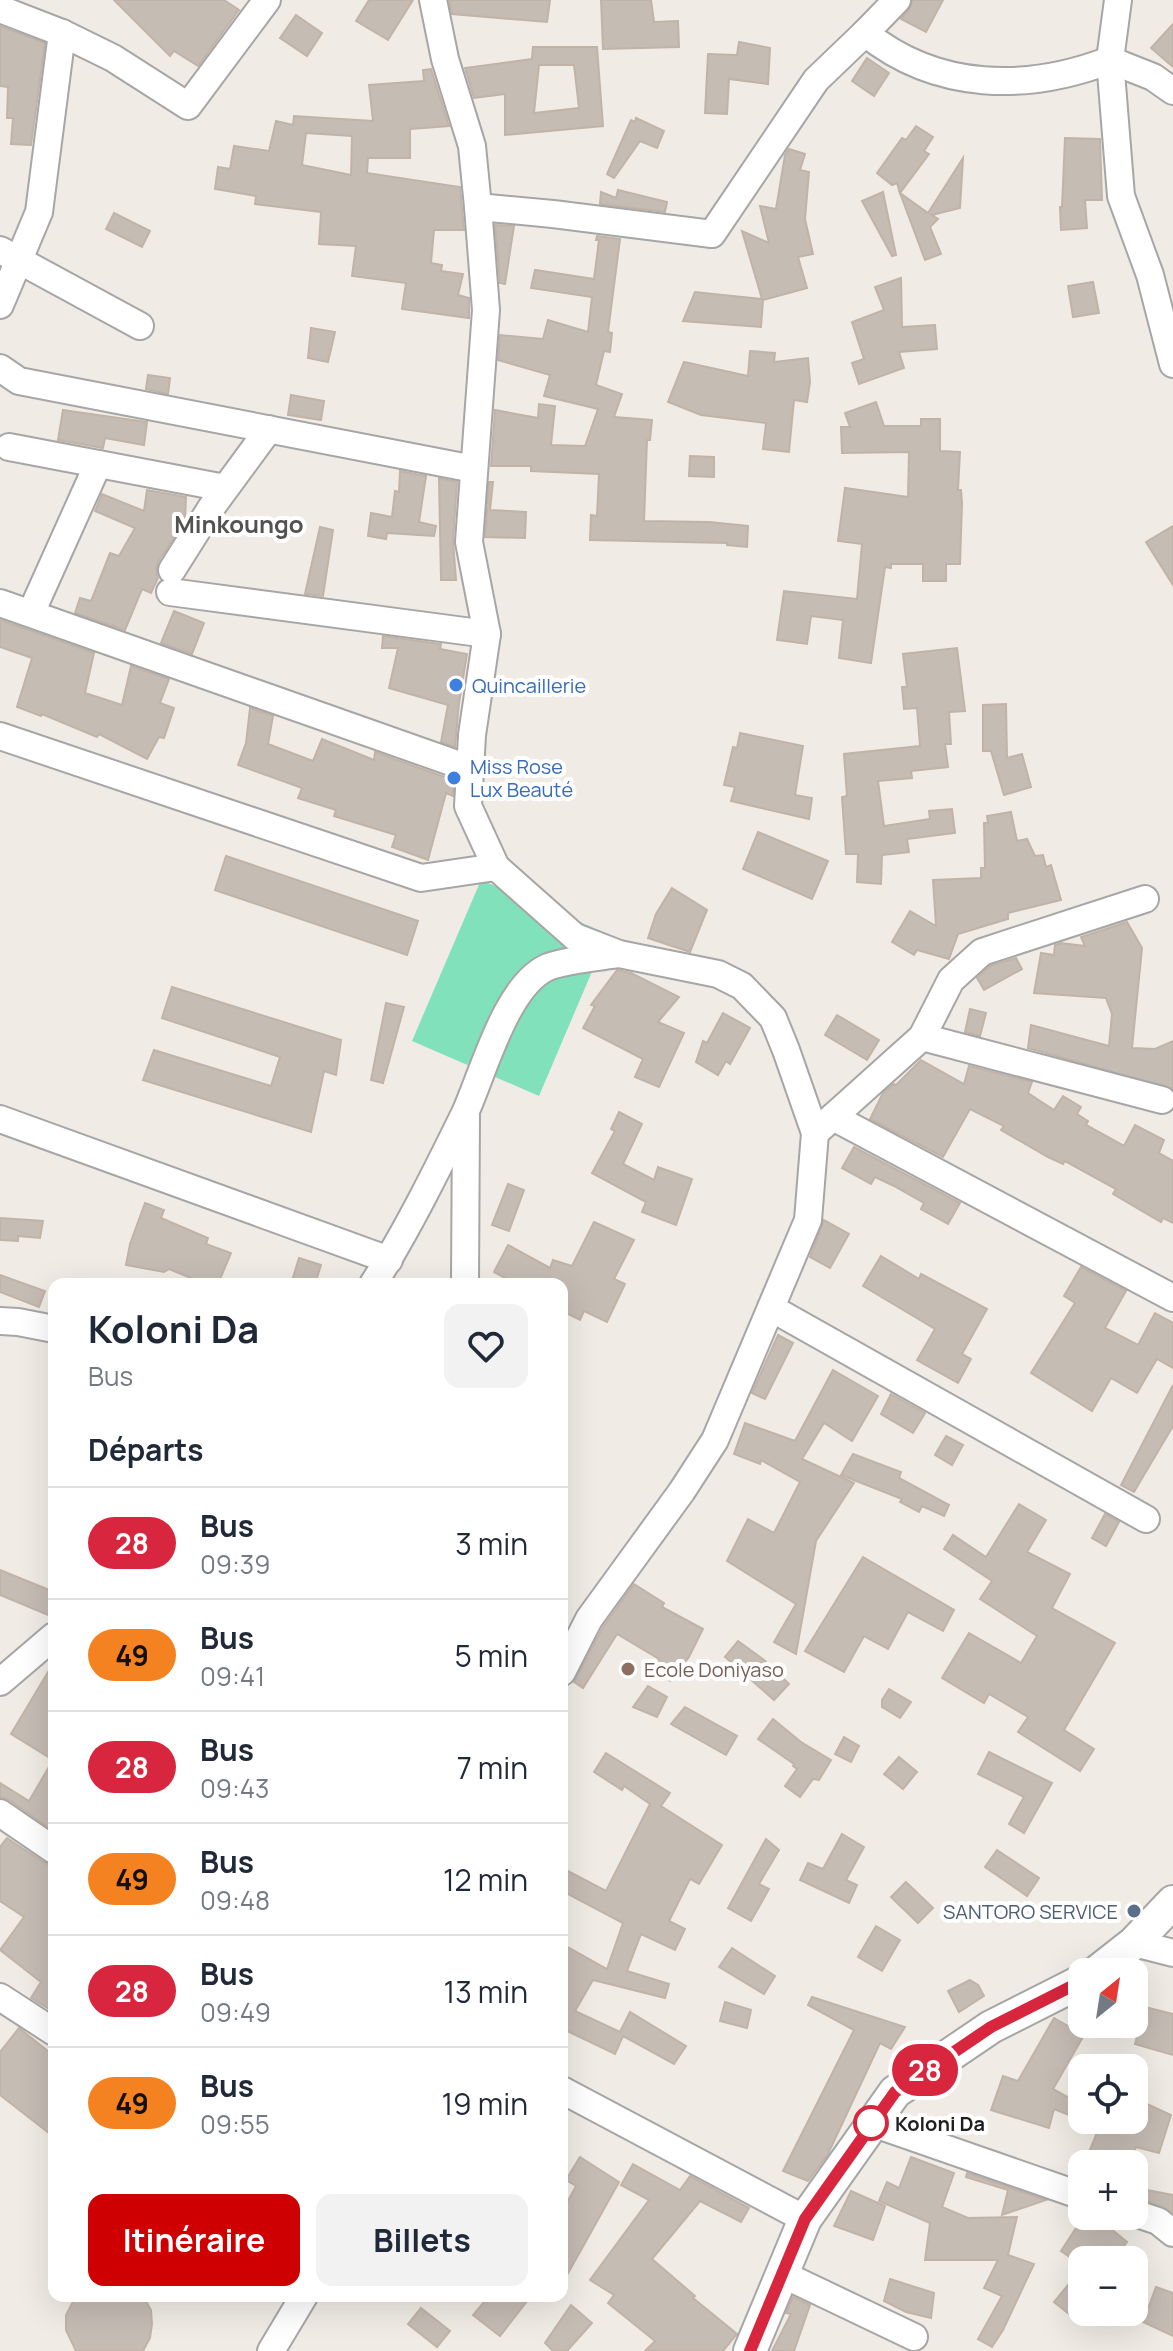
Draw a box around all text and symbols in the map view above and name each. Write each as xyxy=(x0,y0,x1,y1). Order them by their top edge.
district label: Minkoungo xyxy=(174,507,304,540)
place label: Quincaillerie xyxy=(472,672,586,699)
marker: Quincaillerie xyxy=(447,676,465,694)
place label: Miss Rose Lux Beauté xyxy=(470,753,573,803)
marker: Miss Rose Lux Beauté xyxy=(445,769,463,787)
text: Koloni Da xyxy=(88,1302,259,1354)
button: heart xyxy=(444,1304,528,1388)
text: Bus xyxy=(88,1358,133,1394)
text: Départs xyxy=(88,1429,204,1470)
text: Bus xyxy=(200,1505,254,1546)
text: 3 min xyxy=(455,1523,528,1564)
text: 28 xyxy=(115,1524,149,1562)
text: 09:39 xyxy=(200,1546,270,1582)
text: Bus xyxy=(200,1617,254,1658)
text: 5 min xyxy=(454,1635,528,1676)
text: 49 xyxy=(115,1636,149,1674)
place label: Ecole Doniyaso xyxy=(644,1656,784,1683)
text: 09:41 xyxy=(200,1658,265,1694)
marker: Ecole Doniyaso xyxy=(619,1660,637,1678)
text: Bus xyxy=(200,1729,254,1770)
text: 7 min xyxy=(457,1747,528,1788)
text: 28 xyxy=(115,1748,149,1786)
text: 09:43 xyxy=(200,1770,269,1806)
text: Bus xyxy=(200,1841,254,1882)
text: 12 min xyxy=(443,1859,528,1900)
text: 49 xyxy=(115,1860,149,1898)
text: 09:48 xyxy=(200,1882,270,1918)
place label: SANTORO SERVICE xyxy=(943,1898,1118,1925)
marker: SANTORO SERVICE xyxy=(1125,1902,1143,1920)
text: Bus xyxy=(200,1953,254,1994)
north arrow xyxy=(1068,1958,1148,2038)
map controls xyxy=(1068,1958,1148,2326)
text: 13 min xyxy=(443,1971,528,2012)
text: 28 xyxy=(115,1972,149,2010)
text: 09:49 xyxy=(200,1994,271,2030)
line badge: 28 xyxy=(889,2044,961,2096)
text: 28 xyxy=(908,2051,942,2089)
button: locate xyxy=(1068,2054,1148,2134)
text: Bus xyxy=(200,2065,254,2106)
text: 19 min xyxy=(441,2083,528,2124)
text: 49 xyxy=(115,2084,149,2122)
text: 09:55 xyxy=(200,2106,270,2142)
marker: Koloni Da xyxy=(854,2106,888,2140)
place label: Koloni Da xyxy=(895,2110,985,2137)
button: + xyxy=(1068,2150,1148,2230)
button: Itinéraire xyxy=(88,2194,300,2286)
button: Billets xyxy=(316,2194,528,2286)
button: − xyxy=(1068,2246,1148,2326)

